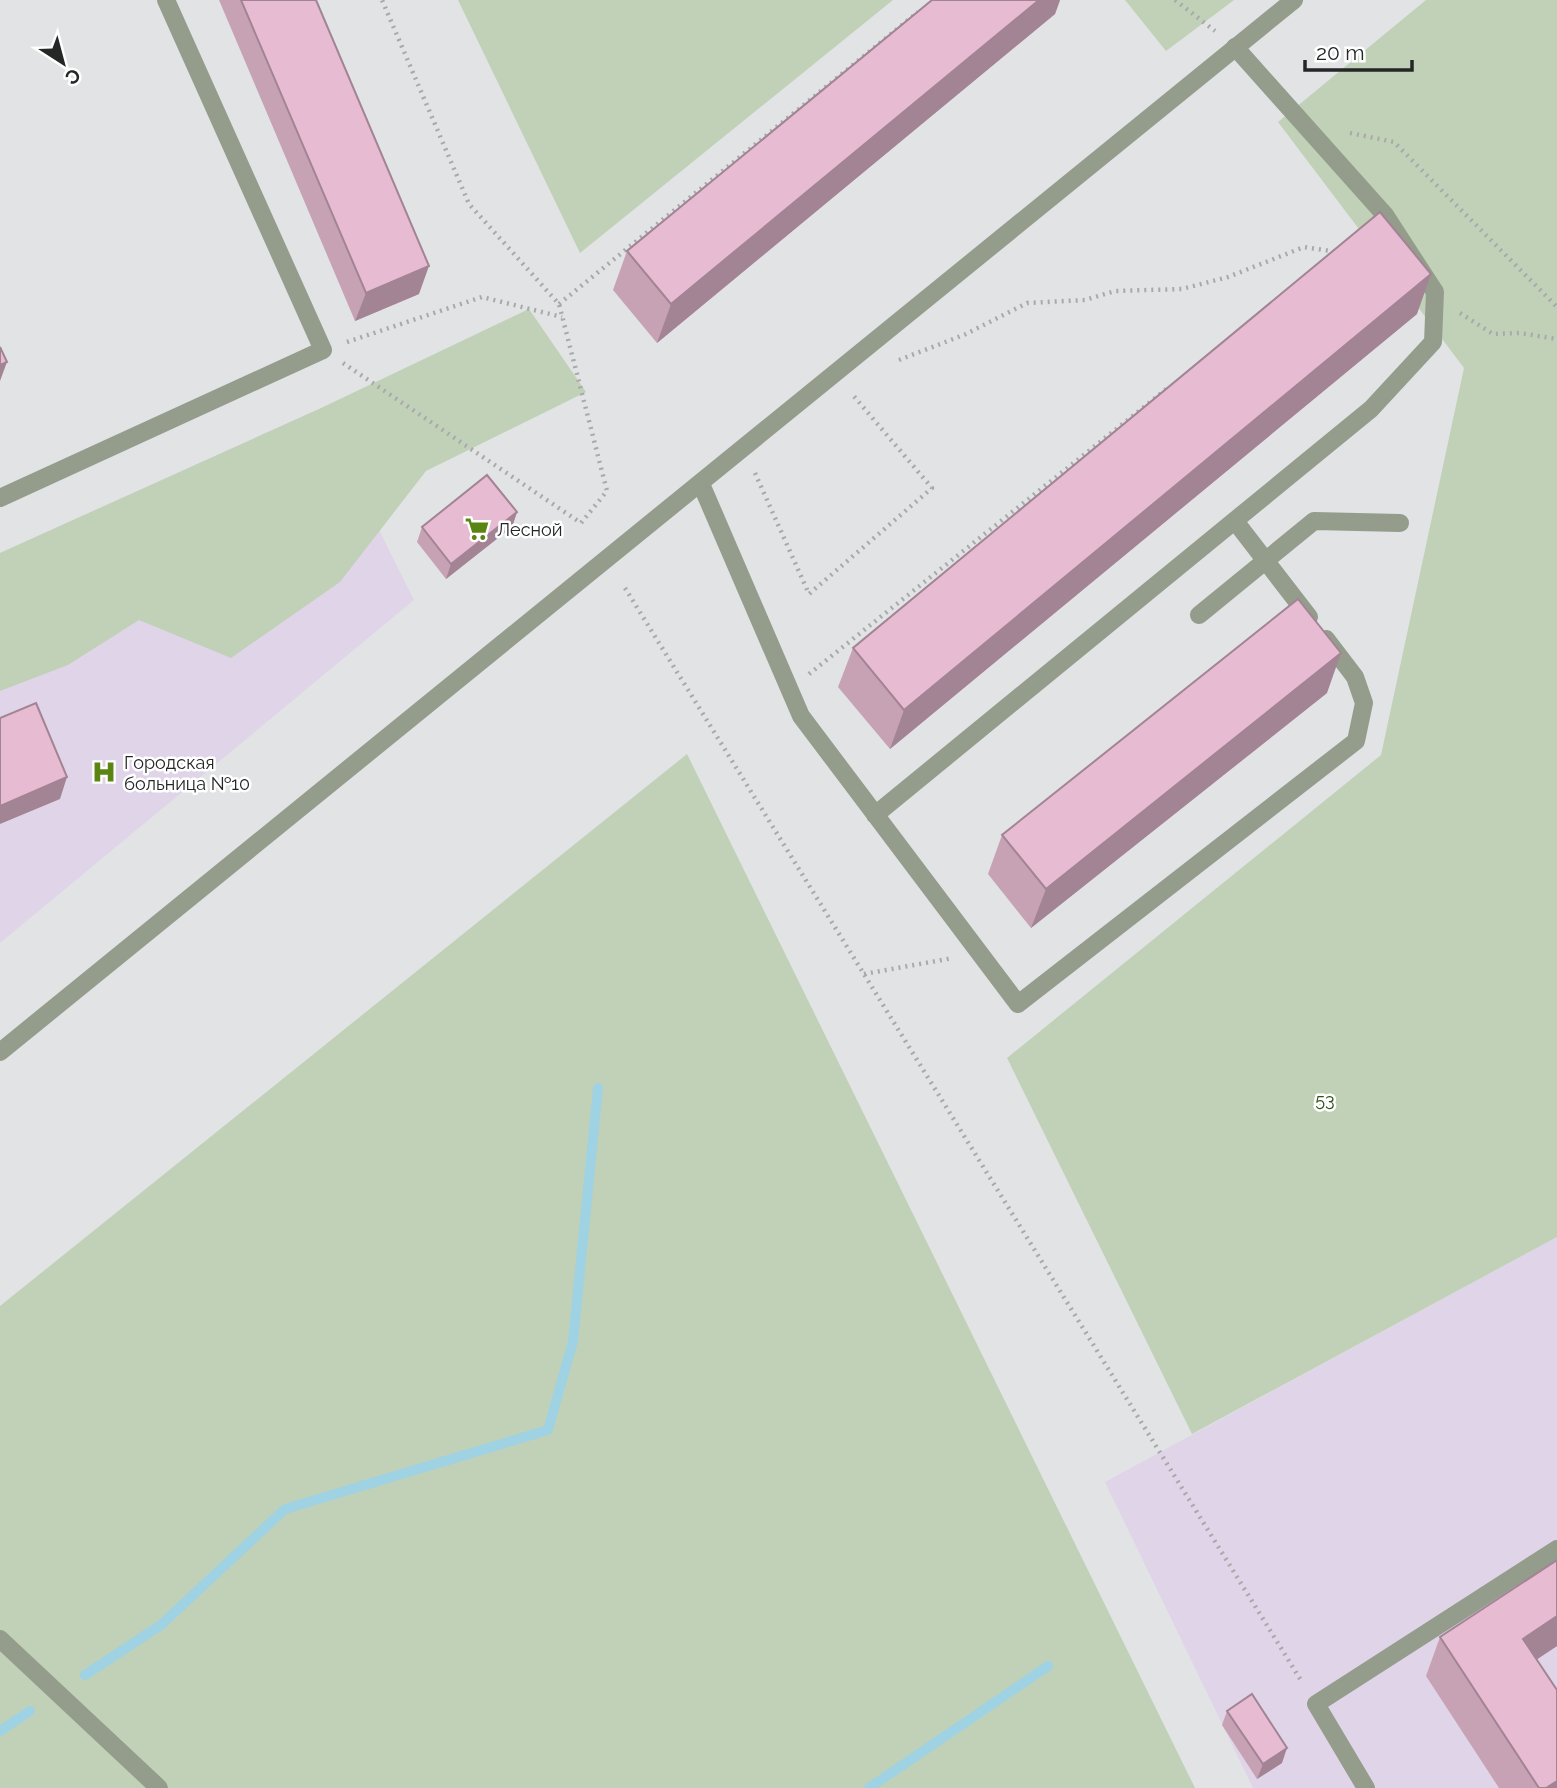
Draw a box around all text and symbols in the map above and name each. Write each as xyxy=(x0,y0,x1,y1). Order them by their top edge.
north arrow xyxy=(28,28,98,98)
scale bar xyxy=(1305,28,1412,72)
text: 20 m xyxy=(1316,40,1364,65)
text: С xyxy=(61,64,85,89)
supermarket icon: Лесной xyxy=(463,515,491,543)
place label: Лесной xyxy=(497,519,562,540)
place label: Городская больница №10 xyxy=(124,752,250,794)
hospital icon: Городская больница №10 xyxy=(90,758,118,786)
park label: 53 xyxy=(1315,1089,1335,1110)

